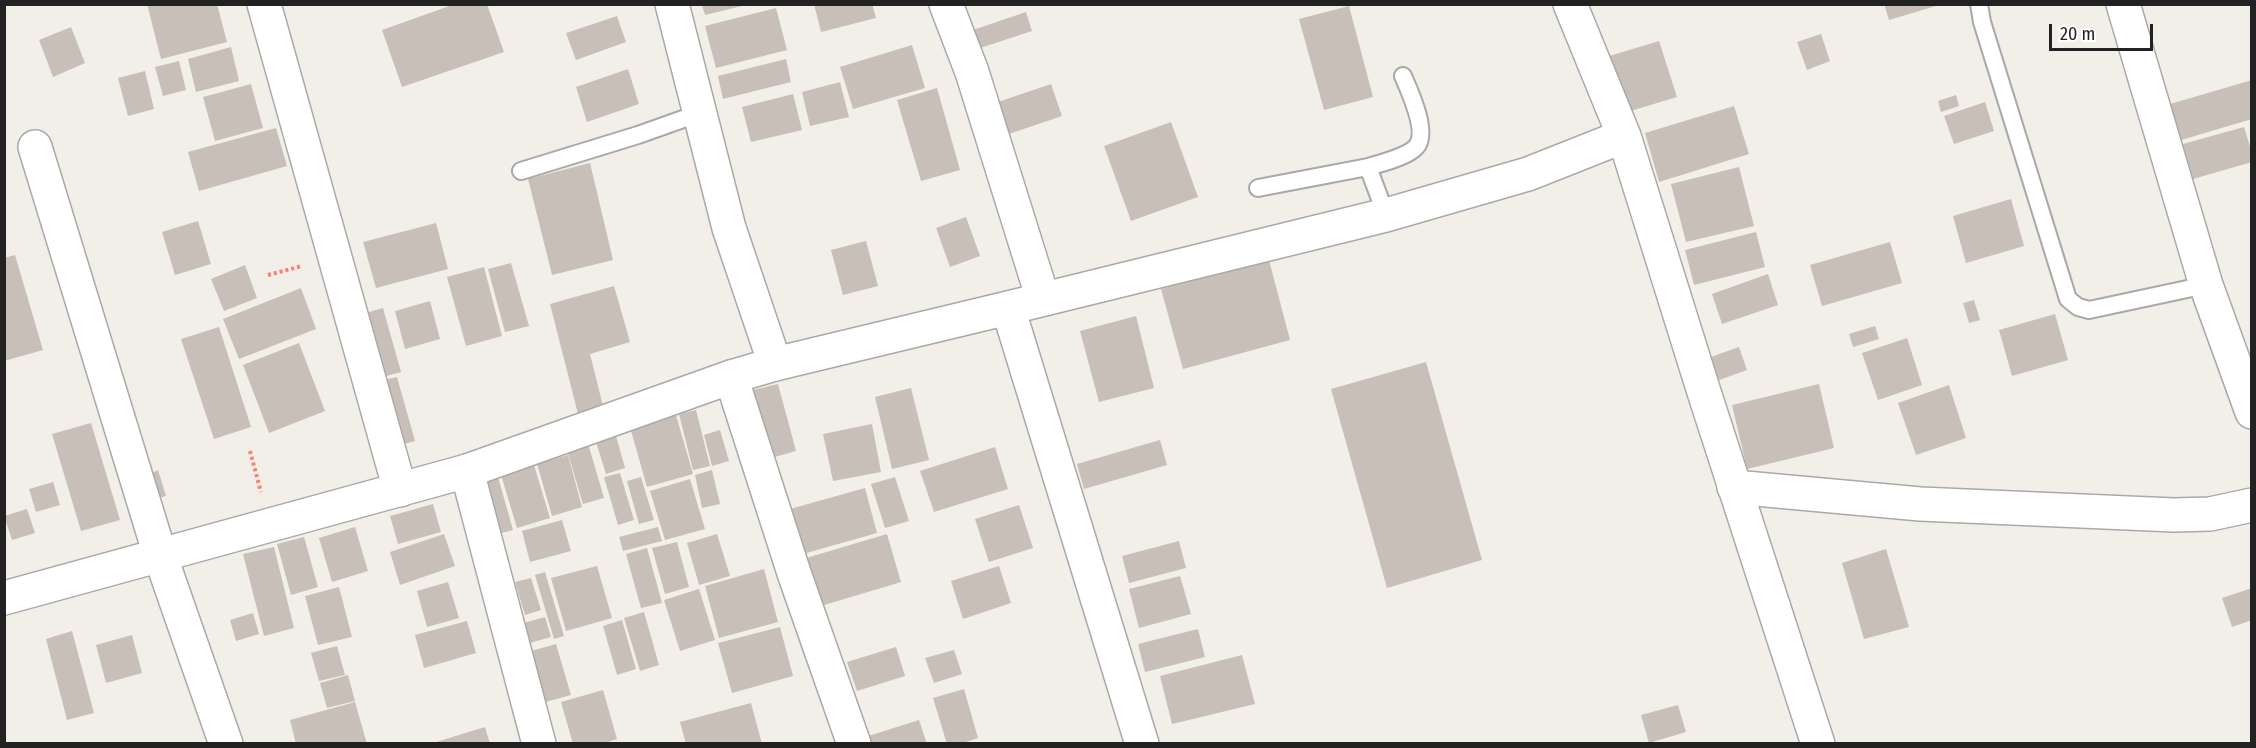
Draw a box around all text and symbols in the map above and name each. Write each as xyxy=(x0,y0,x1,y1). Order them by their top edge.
scale bar xyxy=(2052,12,2156,50)
text: 20 m xyxy=(2060,23,2095,45)

